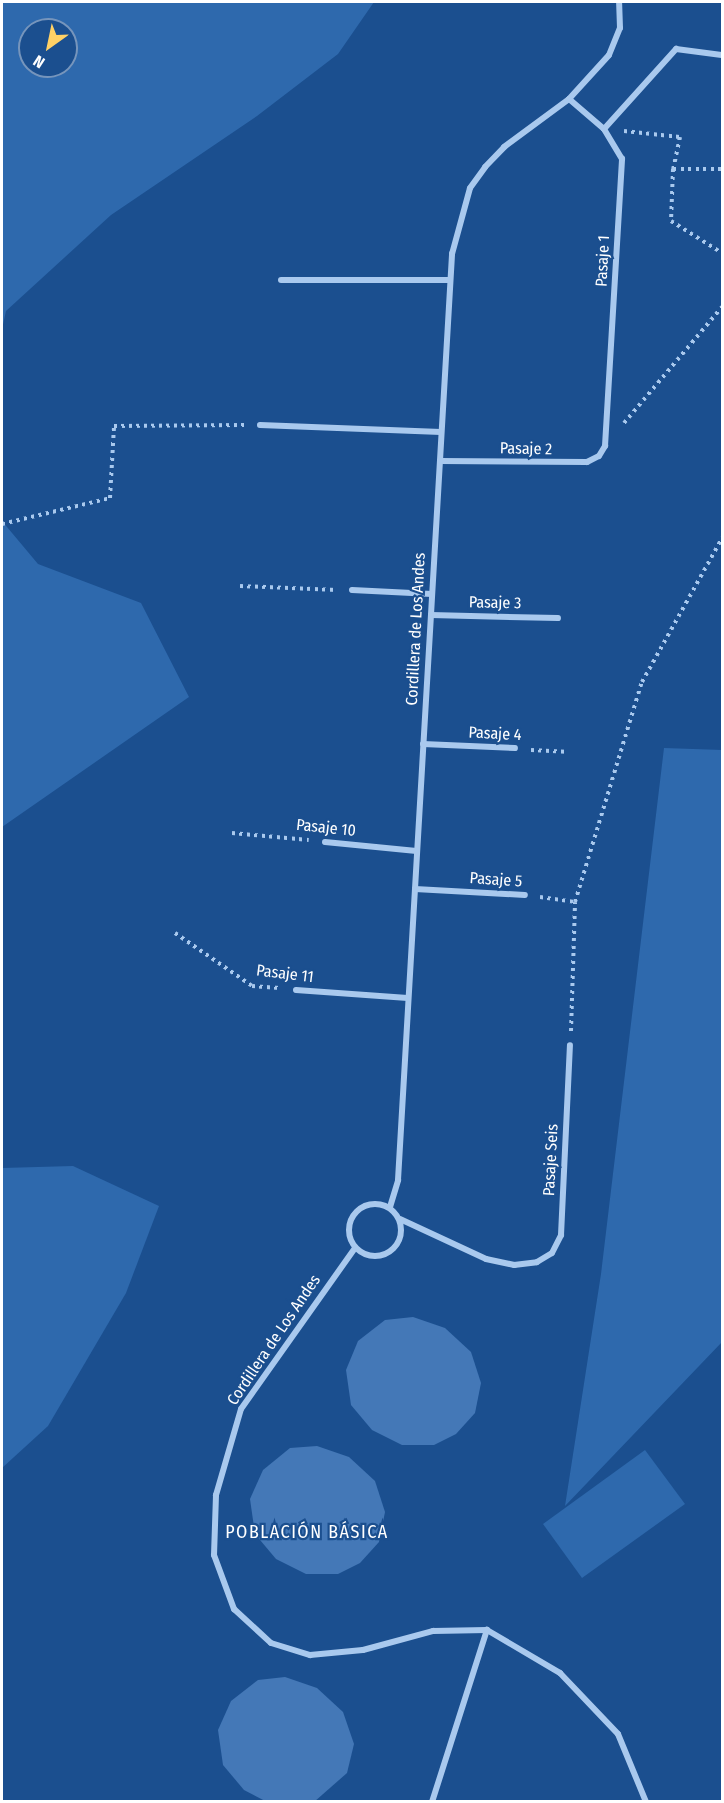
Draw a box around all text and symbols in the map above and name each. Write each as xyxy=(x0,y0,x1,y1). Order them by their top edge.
north arrow xyxy=(18,18,78,78)
text: N xyxy=(30,51,48,72)
street label: Pasaje 1 xyxy=(592,235,614,287)
street label: Pasaje 2 xyxy=(500,439,552,459)
street label: Cordillera de Los Andes xyxy=(402,552,430,706)
street label: Pasaje 3 xyxy=(469,593,521,613)
street label: Pasaje 4 xyxy=(468,723,522,745)
street label: Pasaje 10 xyxy=(295,815,357,841)
street label: Pasaje 5 xyxy=(469,869,523,891)
street label: Pasaje 11 xyxy=(255,961,315,987)
street label: Pasaje Seis xyxy=(540,1124,562,1196)
street label: Cordillera de Los Andes xyxy=(223,1271,325,1409)
district label: POBLACIÓN BÁSICA xyxy=(225,1521,389,1543)

